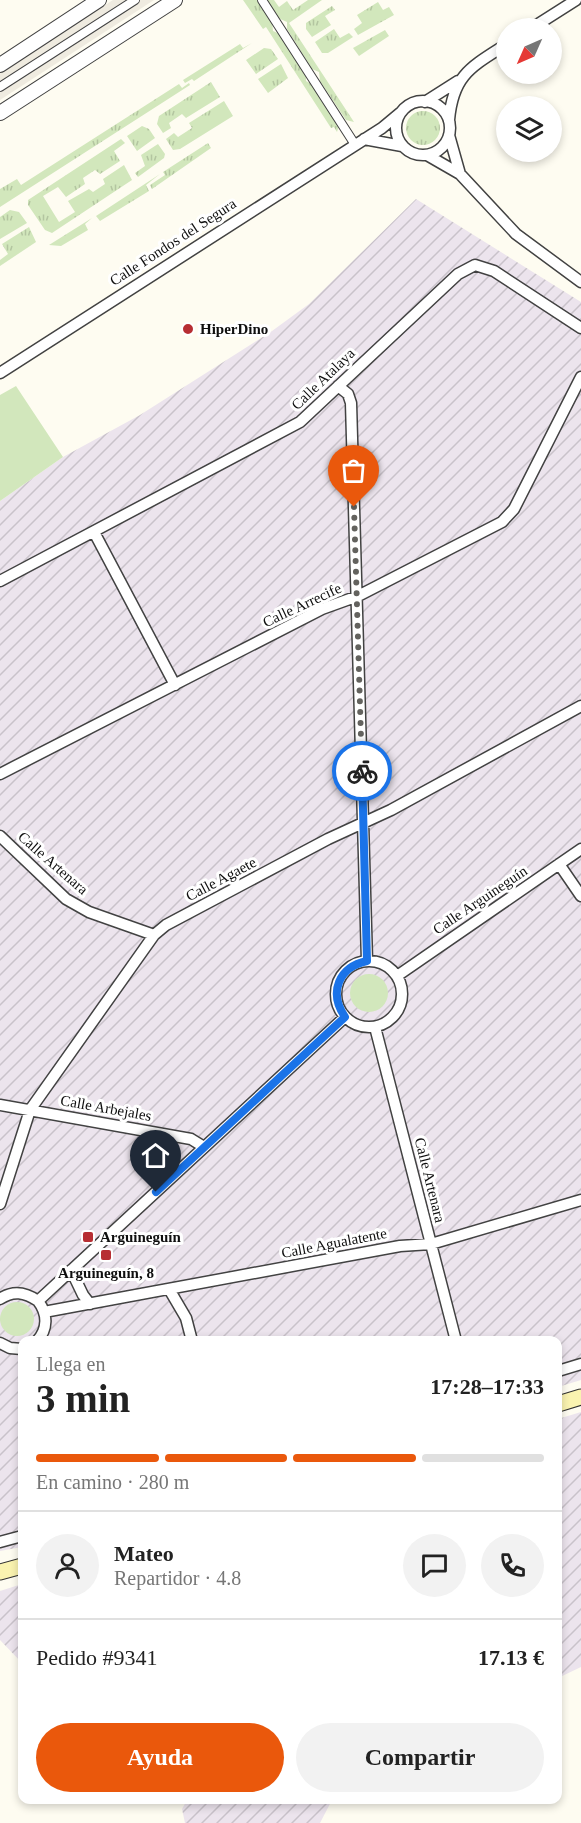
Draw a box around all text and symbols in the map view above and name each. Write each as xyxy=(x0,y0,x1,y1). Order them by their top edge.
north arrow xyxy=(496,18,562,84)
map controls xyxy=(496,18,562,162)
button: layers xyxy=(496,96,562,162)
street label: Calle Fondos del Segura xyxy=(107,195,239,289)
place label: HiperDino xyxy=(200,321,268,337)
marker: HiperDino xyxy=(181,322,195,336)
street label: Calle Atalaya xyxy=(288,345,358,413)
pin xyxy=(328,445,379,507)
icon: bag xyxy=(337,454,370,487)
street label: Calle Arrecife xyxy=(260,580,344,630)
courier xyxy=(332,741,392,801)
icon: bike xyxy=(346,755,379,788)
street label: Calle Artenara xyxy=(15,828,91,898)
street label: Calle Agaete xyxy=(183,854,259,904)
street label: Calle Arguineguín xyxy=(430,862,531,937)
street label: Calle Arbejales xyxy=(59,1092,153,1124)
pin xyxy=(130,1130,181,1192)
street label: Calle Artenara xyxy=(412,1136,448,1224)
icon: home xyxy=(139,1139,172,1172)
street label: Calle Agualatente xyxy=(280,1225,388,1261)
place label: Arguineguín xyxy=(100,1229,182,1245)
marker: Arguineguín xyxy=(81,1230,95,1244)
marker: Arguineguín, 8 xyxy=(99,1248,113,1262)
place label: Arguineguín, 8 xyxy=(58,1265,154,1281)
text: Llega en xyxy=(36,1353,105,1375)
text: 17:28–17:33 xyxy=(430,1374,544,1399)
text: 3 min xyxy=(36,1377,130,1420)
text: En camino · 280 m xyxy=(36,1471,189,1493)
button: person xyxy=(36,1534,99,1597)
button: chat xyxy=(403,1534,466,1597)
button: phone xyxy=(481,1534,544,1597)
text: Mateo xyxy=(114,1541,174,1566)
text: Repartidor · 4.8 xyxy=(114,1567,241,1589)
text: Pedido #9341 xyxy=(36,1645,158,1670)
text: 17.13 € xyxy=(478,1645,544,1670)
button: Ayuda xyxy=(36,1723,284,1792)
button: Compartir xyxy=(296,1723,544,1792)

